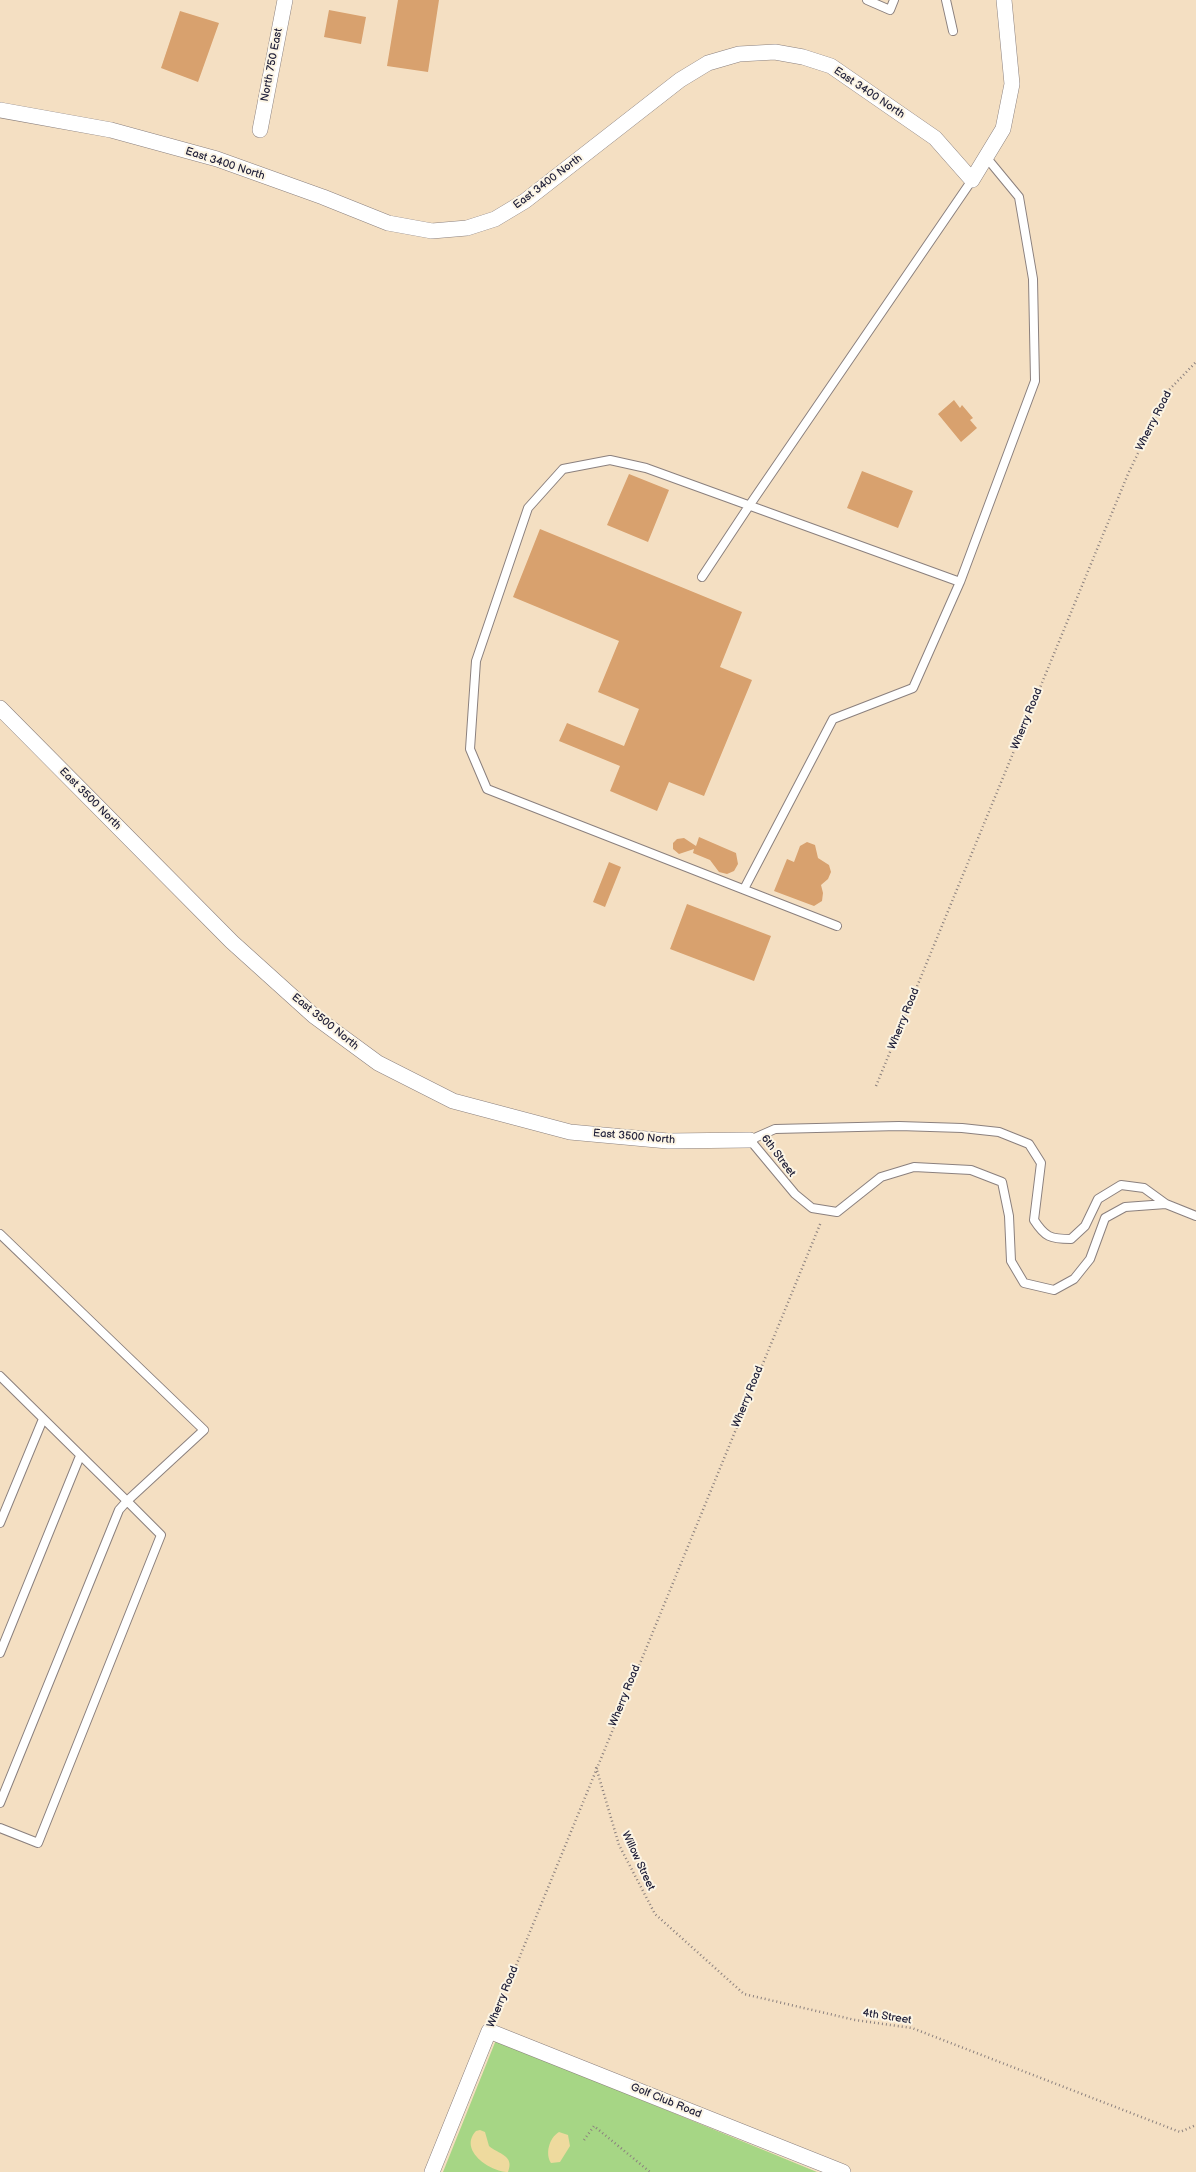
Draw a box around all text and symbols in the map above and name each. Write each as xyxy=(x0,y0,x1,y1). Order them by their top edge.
street label: North 750 East xyxy=(258,27,286,103)
street label: East 3400 North xyxy=(831,64,907,122)
street label: East 3400 North xyxy=(184,145,266,183)
street label: East 3400 North xyxy=(511,152,585,212)
street label: Wherry Road xyxy=(1133,389,1175,453)
street label: Wherry Road xyxy=(1009,686,1045,752)
street label: East 3500 North xyxy=(56,765,124,833)
street label: Wherry Road xyxy=(886,986,922,1052)
street label: East 3500 North xyxy=(289,991,361,1053)
street label: East 3500 North xyxy=(592,1127,676,1147)
street label: 6th Street xyxy=(758,1132,798,1180)
street label: Wherry Road xyxy=(730,1364,766,1430)
street label: Wherry Road xyxy=(607,1663,643,1729)
street label: Willow Street xyxy=(619,1829,657,1893)
street label: Wherry Road xyxy=(485,1964,521,2030)
street label: 4th Street xyxy=(862,2007,912,2027)
street label: Golf Club Road xyxy=(629,2081,703,2121)

